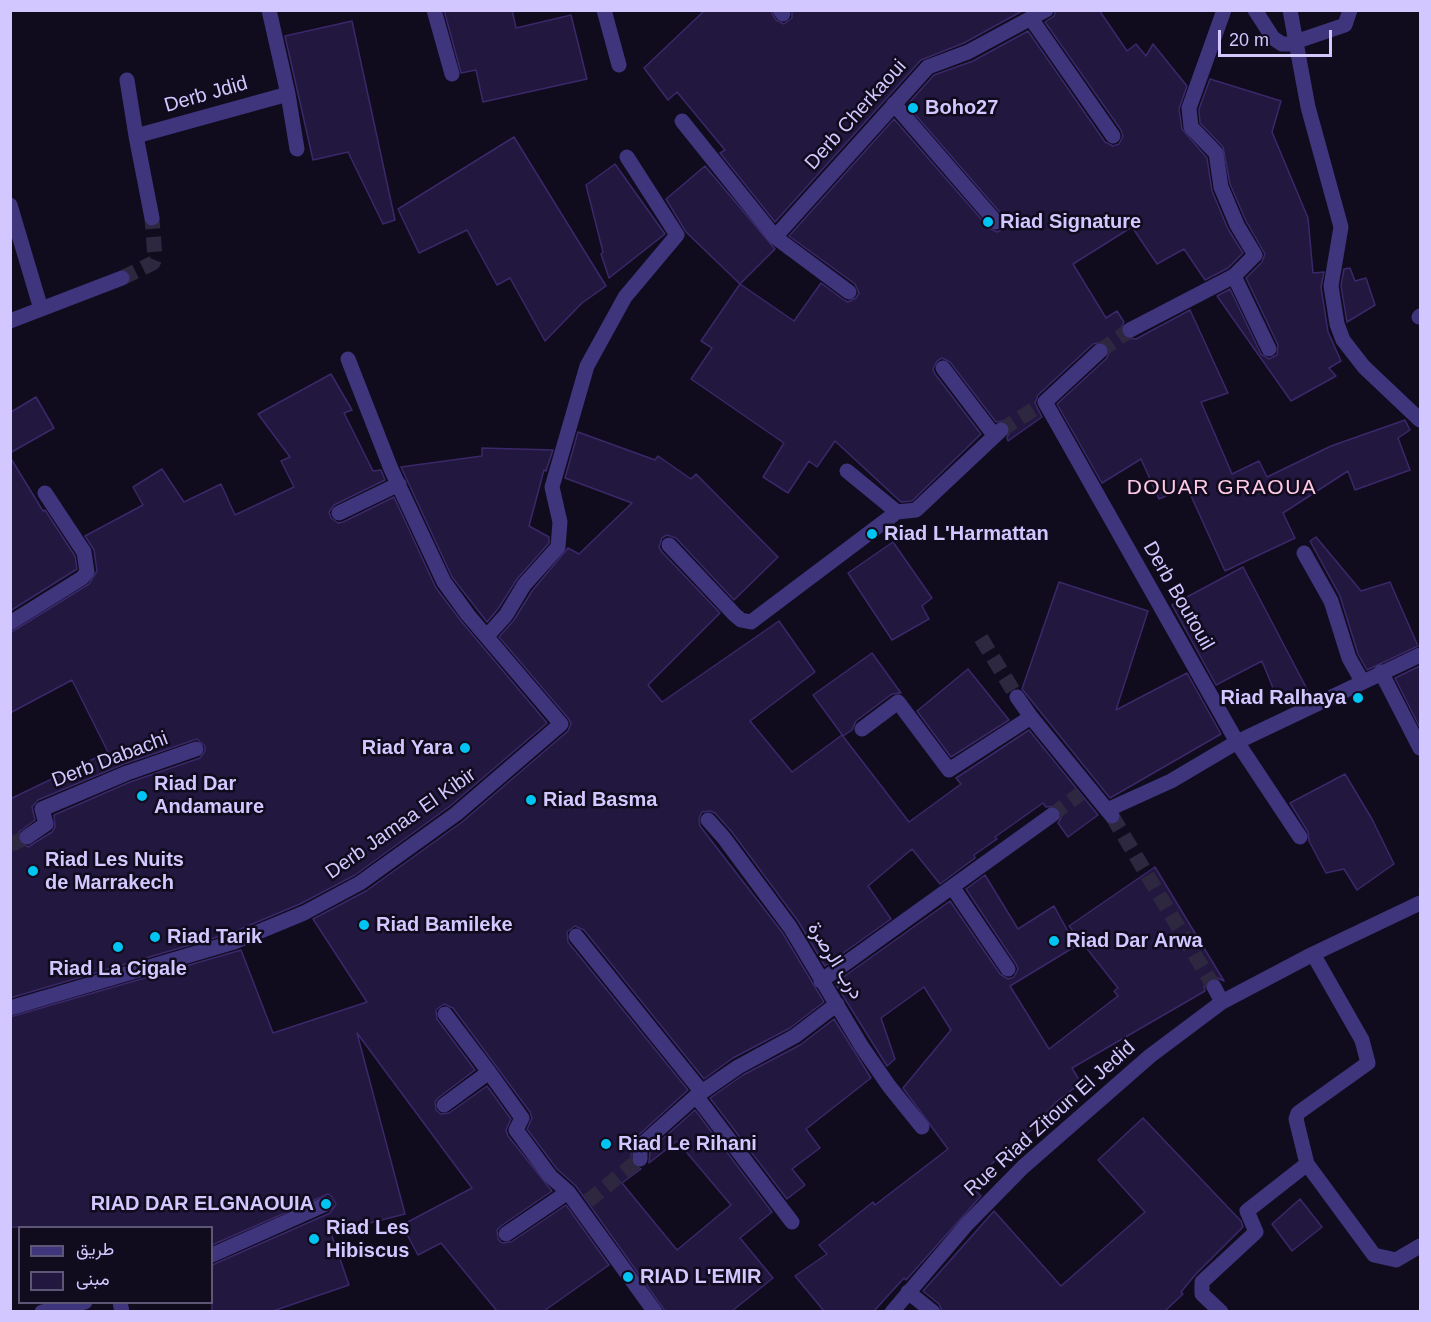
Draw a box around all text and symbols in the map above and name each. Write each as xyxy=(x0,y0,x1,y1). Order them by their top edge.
scale bar xyxy=(1221,18,1335,56)
text: 20 m xyxy=(1229,30,1269,50)
street label: Derb Cherkaoui xyxy=(800,55,912,175)
street label: Derb Jdid xyxy=(162,72,250,118)
place label: Boho27 xyxy=(925,96,998,120)
marker: Boho27 xyxy=(906,101,920,115)
place label: Riad Signature xyxy=(1000,210,1141,234)
marker: Riad Signature xyxy=(981,215,995,229)
district label: DOUAR GRAOUA xyxy=(1127,475,1317,501)
place label: Riad L'Harmattan xyxy=(884,522,1049,546)
marker: Riad L'Harmattan xyxy=(865,527,879,541)
street label: Derb Boutouil xyxy=(1137,538,1219,654)
place label: Riad Ralhaya xyxy=(1220,686,1346,710)
marker: Riad Ralhaya xyxy=(1351,691,1365,705)
street label: Derb Dabachi xyxy=(49,727,171,793)
place label: Riad Yara xyxy=(362,736,453,760)
marker: Riad Yara xyxy=(458,741,472,755)
street label: Derb Jamaa El Kibir xyxy=(321,763,481,885)
place label: Riad Dar Andamaure xyxy=(154,772,264,819)
place label: Riad Basma xyxy=(543,788,657,812)
marker: Riad Dar Andamaure xyxy=(135,789,149,803)
marker: Riad Basma xyxy=(524,793,538,807)
place label: Riad Les Nuits de Marrakech xyxy=(45,848,184,895)
marker: Riad Les Nuits de Marrakech xyxy=(26,864,40,878)
place label: Riad Bamileke xyxy=(376,913,513,937)
marker: Riad Bamileke xyxy=(357,918,371,932)
street label: درب الرصرة xyxy=(802,918,868,1004)
place label: Riad Tarik xyxy=(167,925,262,949)
place label: Riad Dar Arwa xyxy=(1066,929,1203,953)
marker: Riad Tarik xyxy=(148,930,162,944)
marker: Riad Dar Arwa xyxy=(1047,934,1061,948)
marker: Riad La Cigale xyxy=(111,940,125,954)
place label: Riad La Cigale xyxy=(49,957,187,981)
street label: Rue Riad Zitoun El Jedid xyxy=(960,1036,1140,1202)
place label: Riad Le Rihani xyxy=(618,1132,757,1156)
marker: Riad Le Rihani xyxy=(599,1137,613,1151)
place label: RIAD DAR ELGNAOUIA xyxy=(91,1192,314,1216)
marker: RIAD DAR ELGNAOUIA xyxy=(319,1197,333,1211)
place label: Riad Les Hibiscus xyxy=(326,1216,409,1263)
legend xyxy=(18,1226,213,1304)
marker: Riad Les Hibiscus xyxy=(307,1232,321,1246)
text: طريق xyxy=(76,1239,114,1259)
place label: RIAD L'EMIR xyxy=(640,1265,761,1289)
text: مبنى xyxy=(76,1269,110,1289)
marker: RIAD L'EMIR xyxy=(621,1270,635,1284)

